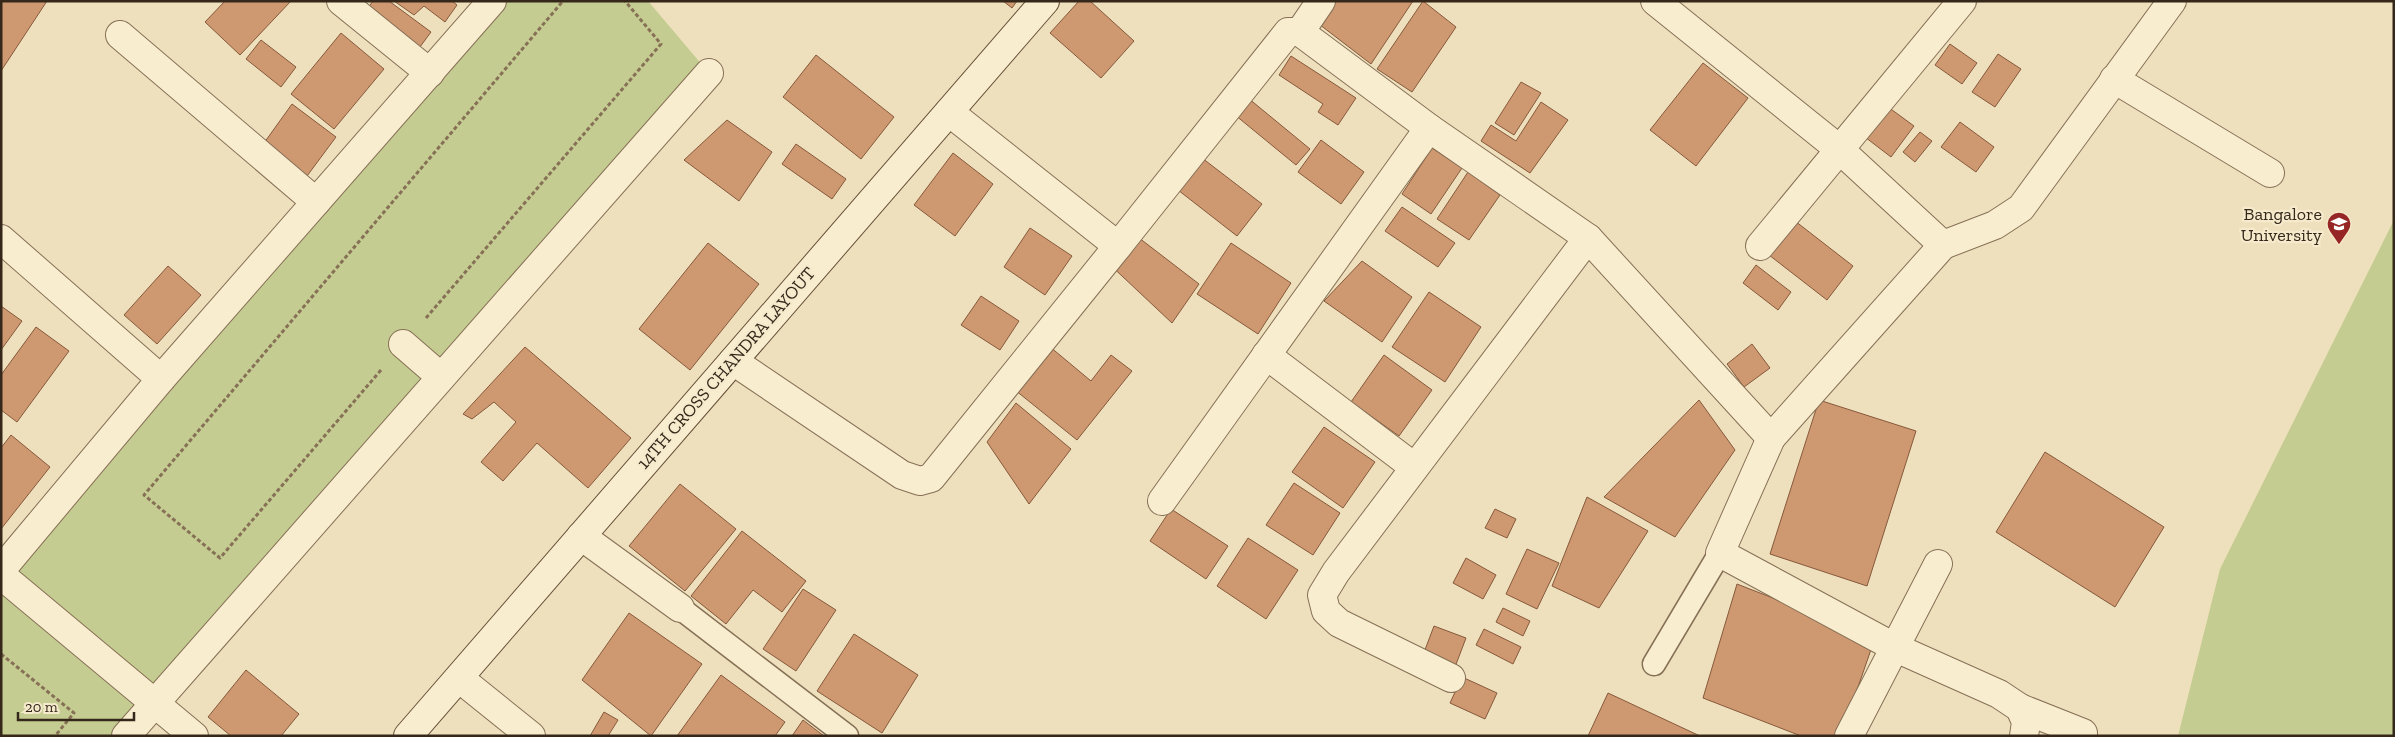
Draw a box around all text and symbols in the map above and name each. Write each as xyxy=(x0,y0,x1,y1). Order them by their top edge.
place label: Bangalore University xyxy=(2241,203,2323,246)
school or university icon: Bangalore University xyxy=(2326,211,2352,245)
street label: 14TH CROSS CHANDRA LAYOUT xyxy=(632,262,820,474)
scale bar xyxy=(18,690,134,722)
text: 20 m xyxy=(25,698,58,716)

